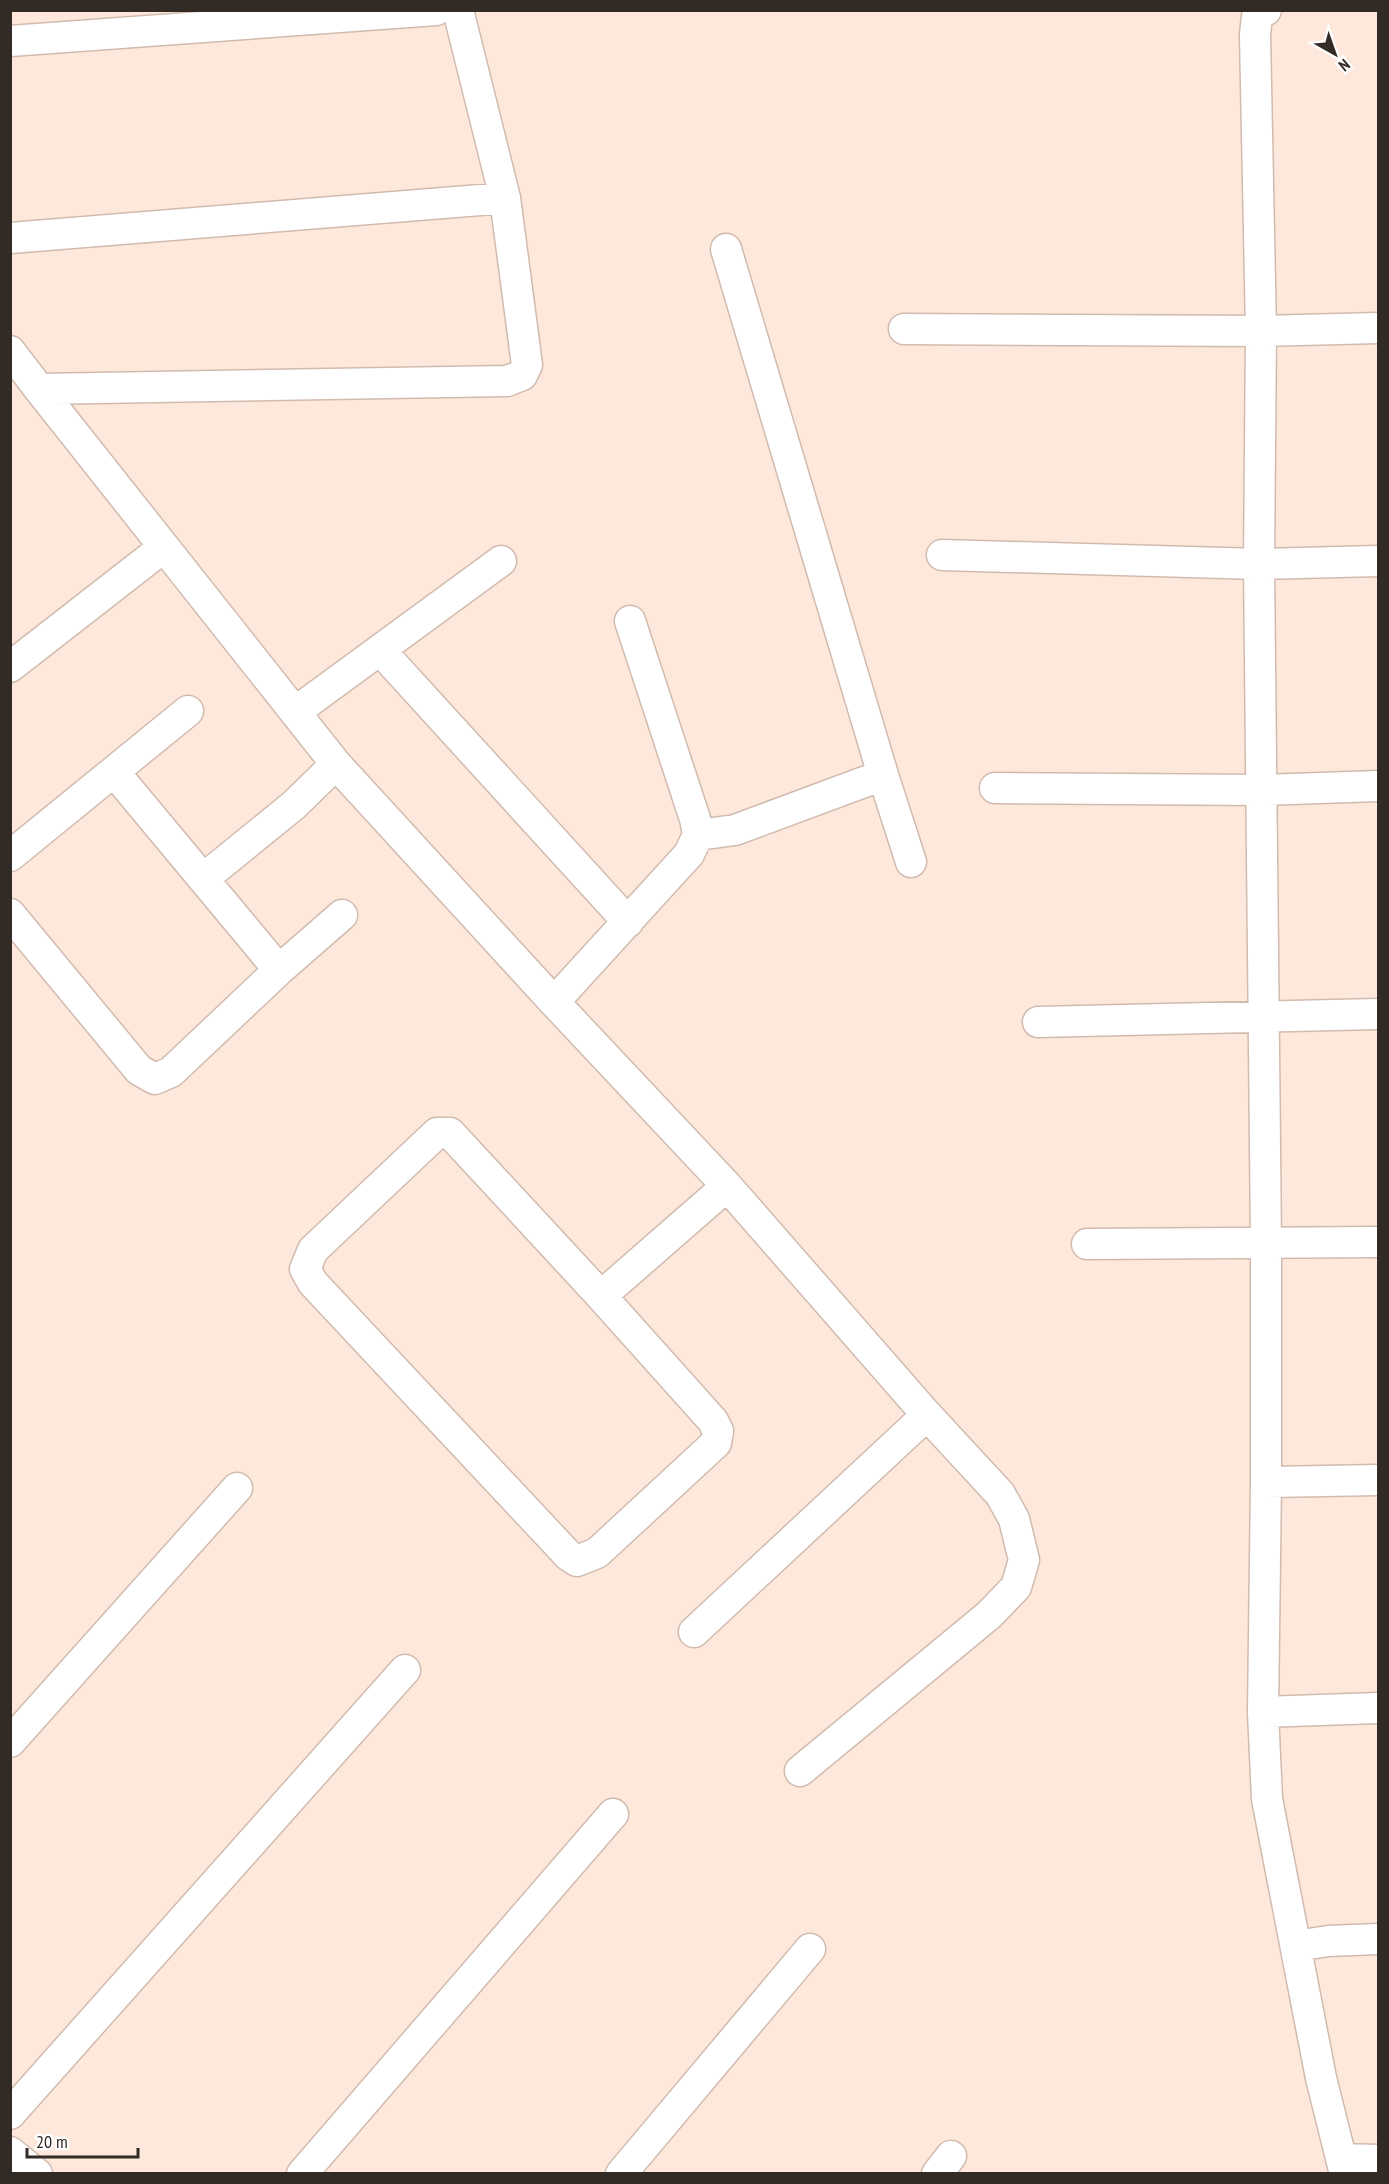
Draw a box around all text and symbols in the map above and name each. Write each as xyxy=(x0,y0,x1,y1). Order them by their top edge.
north arrow xyxy=(1305,24,1365,84)
text: N xyxy=(1335,55,1354,76)
scale bar xyxy=(27,2121,138,2159)
text: 20 m xyxy=(36,2130,68,2153)

